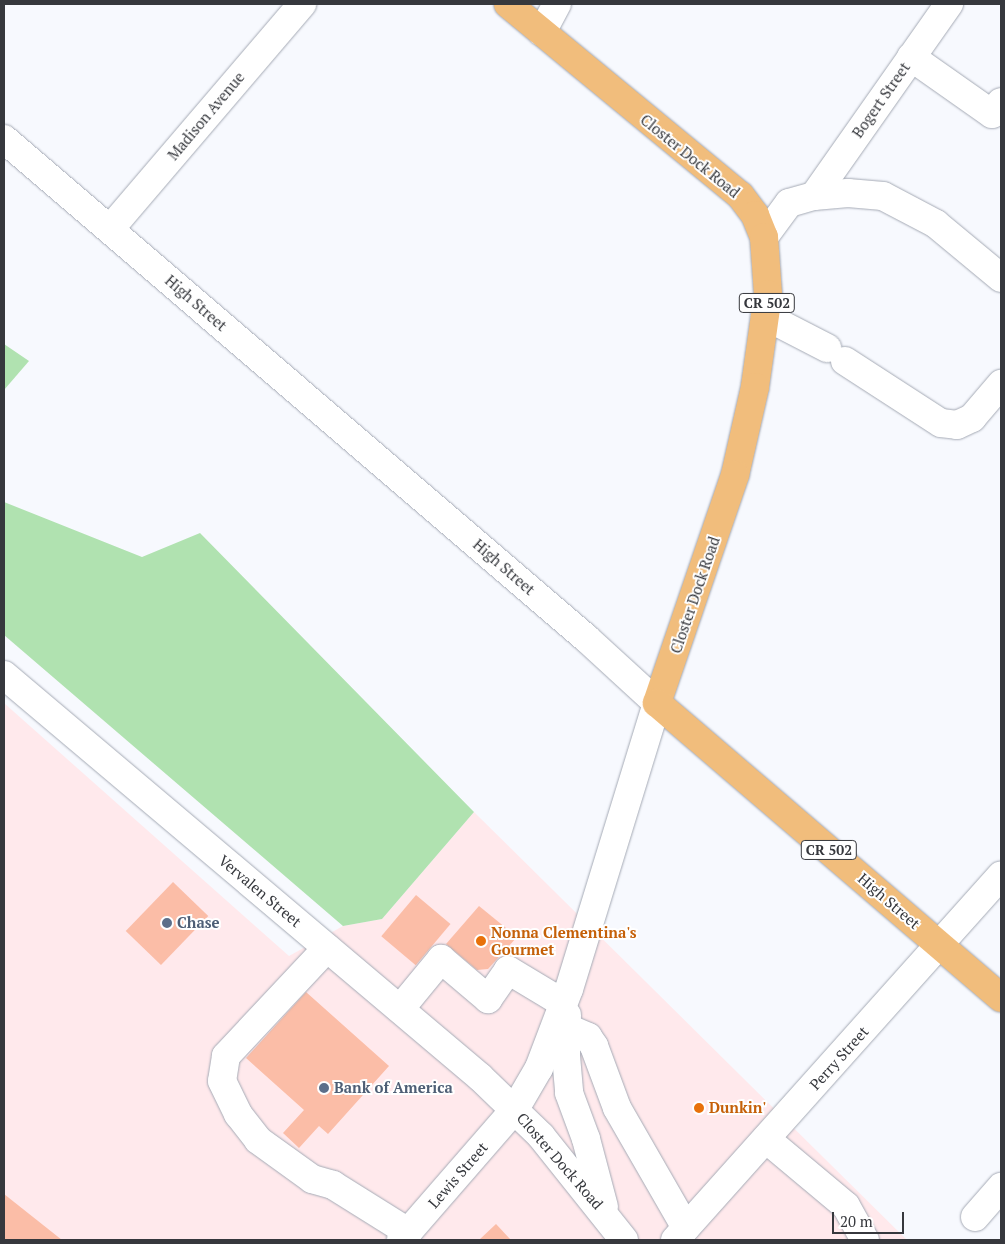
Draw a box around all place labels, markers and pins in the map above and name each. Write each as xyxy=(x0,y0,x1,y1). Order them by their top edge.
place label: Chase xyxy=(177,914,220,932)
marker: Chase xyxy=(161,917,173,929)
place label: Nonna Clementina's Gourmet xyxy=(491,923,637,958)
marker: Nonna Clementina's Gourmet xyxy=(475,935,487,947)
place label: Bank of America xyxy=(334,1079,453,1097)
marker: Bank of America xyxy=(318,1082,330,1094)
place label: Dunkin' xyxy=(709,1099,766,1117)
marker: Dunkin' xyxy=(693,1102,705,1114)

